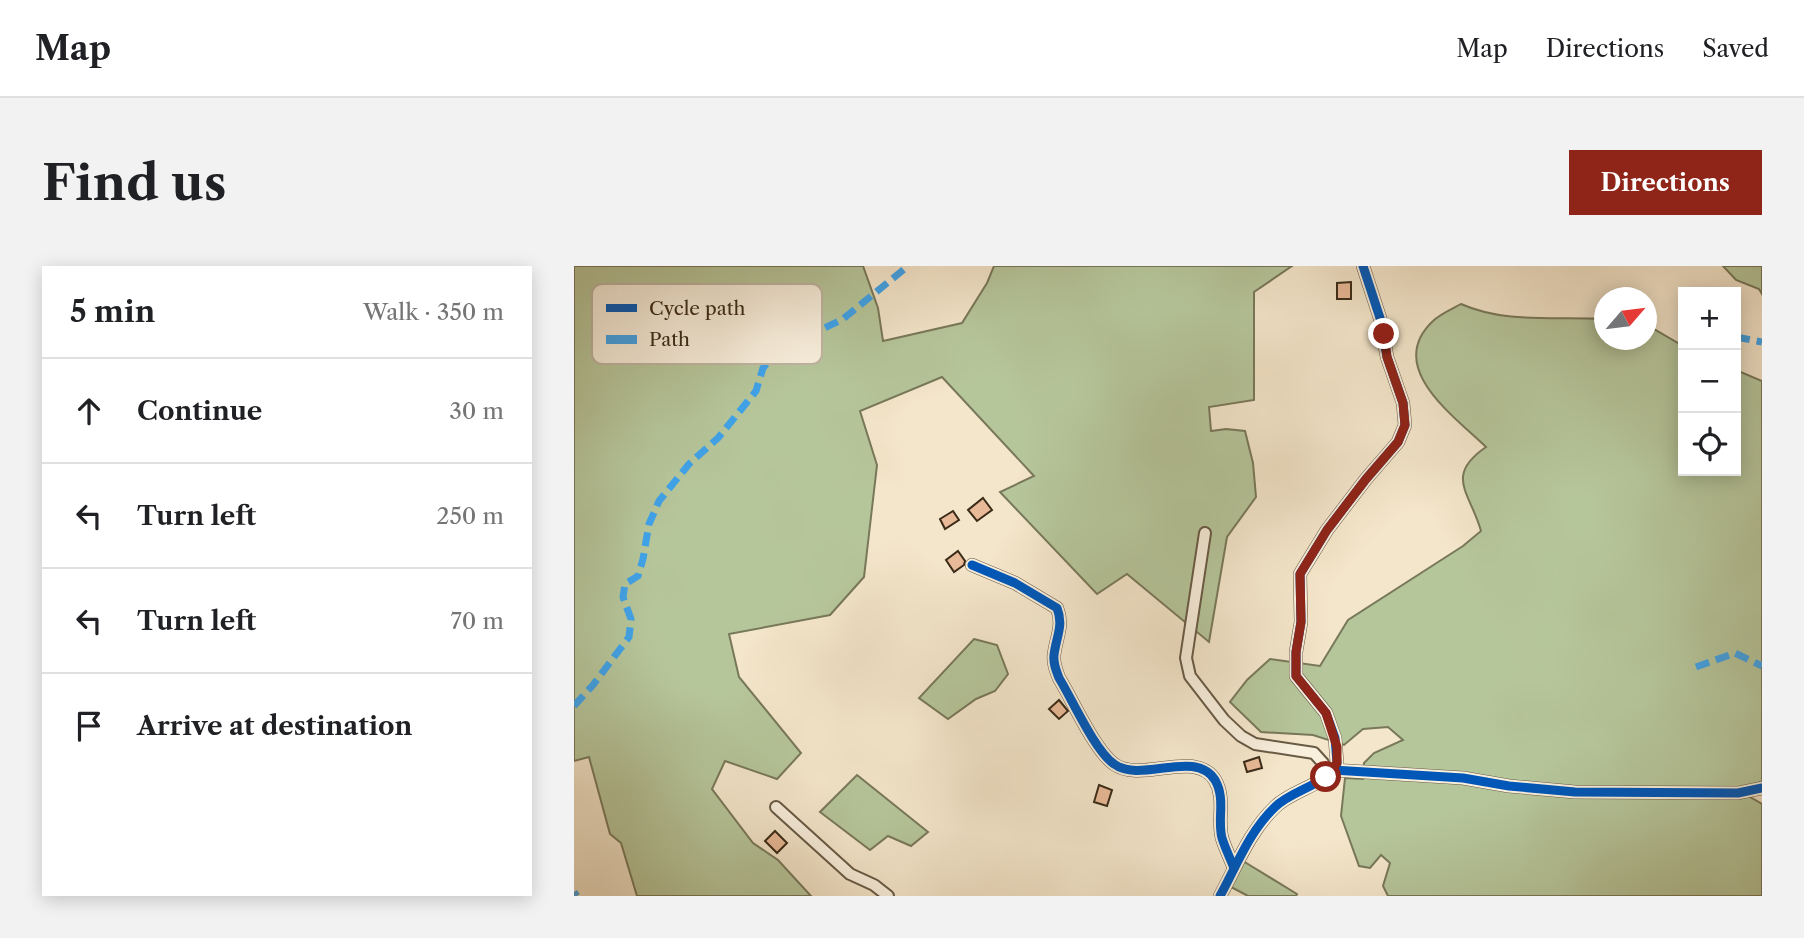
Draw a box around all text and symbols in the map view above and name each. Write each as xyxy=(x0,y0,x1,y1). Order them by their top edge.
text: Map xyxy=(35,28,111,69)
text: Map xyxy=(1456,34,1508,63)
text: Directions xyxy=(1546,34,1664,63)
text: Saved xyxy=(1702,34,1769,63)
button: Directions xyxy=(1569,150,1762,215)
text: Find us xyxy=(42,152,226,213)
legend xyxy=(592,284,822,364)
north arrow xyxy=(1594,287,1657,350)
map controls xyxy=(1678,287,1741,476)
button: + xyxy=(1678,287,1741,350)
text: 5 min xyxy=(70,293,155,330)
text: Cycle path xyxy=(649,297,745,320)
text: Walk · 350 m xyxy=(363,298,504,326)
route end xyxy=(1368,318,1399,349)
text: Path xyxy=(649,328,690,351)
button: − xyxy=(1678,350,1741,413)
icon: ahead xyxy=(70,392,108,430)
text: Continue xyxy=(137,395,262,427)
text: 30 m xyxy=(449,397,504,425)
button: locate xyxy=(1678,413,1741,476)
icon: left xyxy=(70,497,108,535)
text: Turn left xyxy=(137,500,256,532)
text: 250 m xyxy=(436,502,504,530)
icon: left xyxy=(70,602,108,640)
text: Turn left xyxy=(137,605,256,637)
text: 70 m xyxy=(451,607,504,635)
icon: arrive xyxy=(70,707,108,745)
text: Arrive at destination xyxy=(137,710,412,742)
route start xyxy=(1310,761,1341,792)

